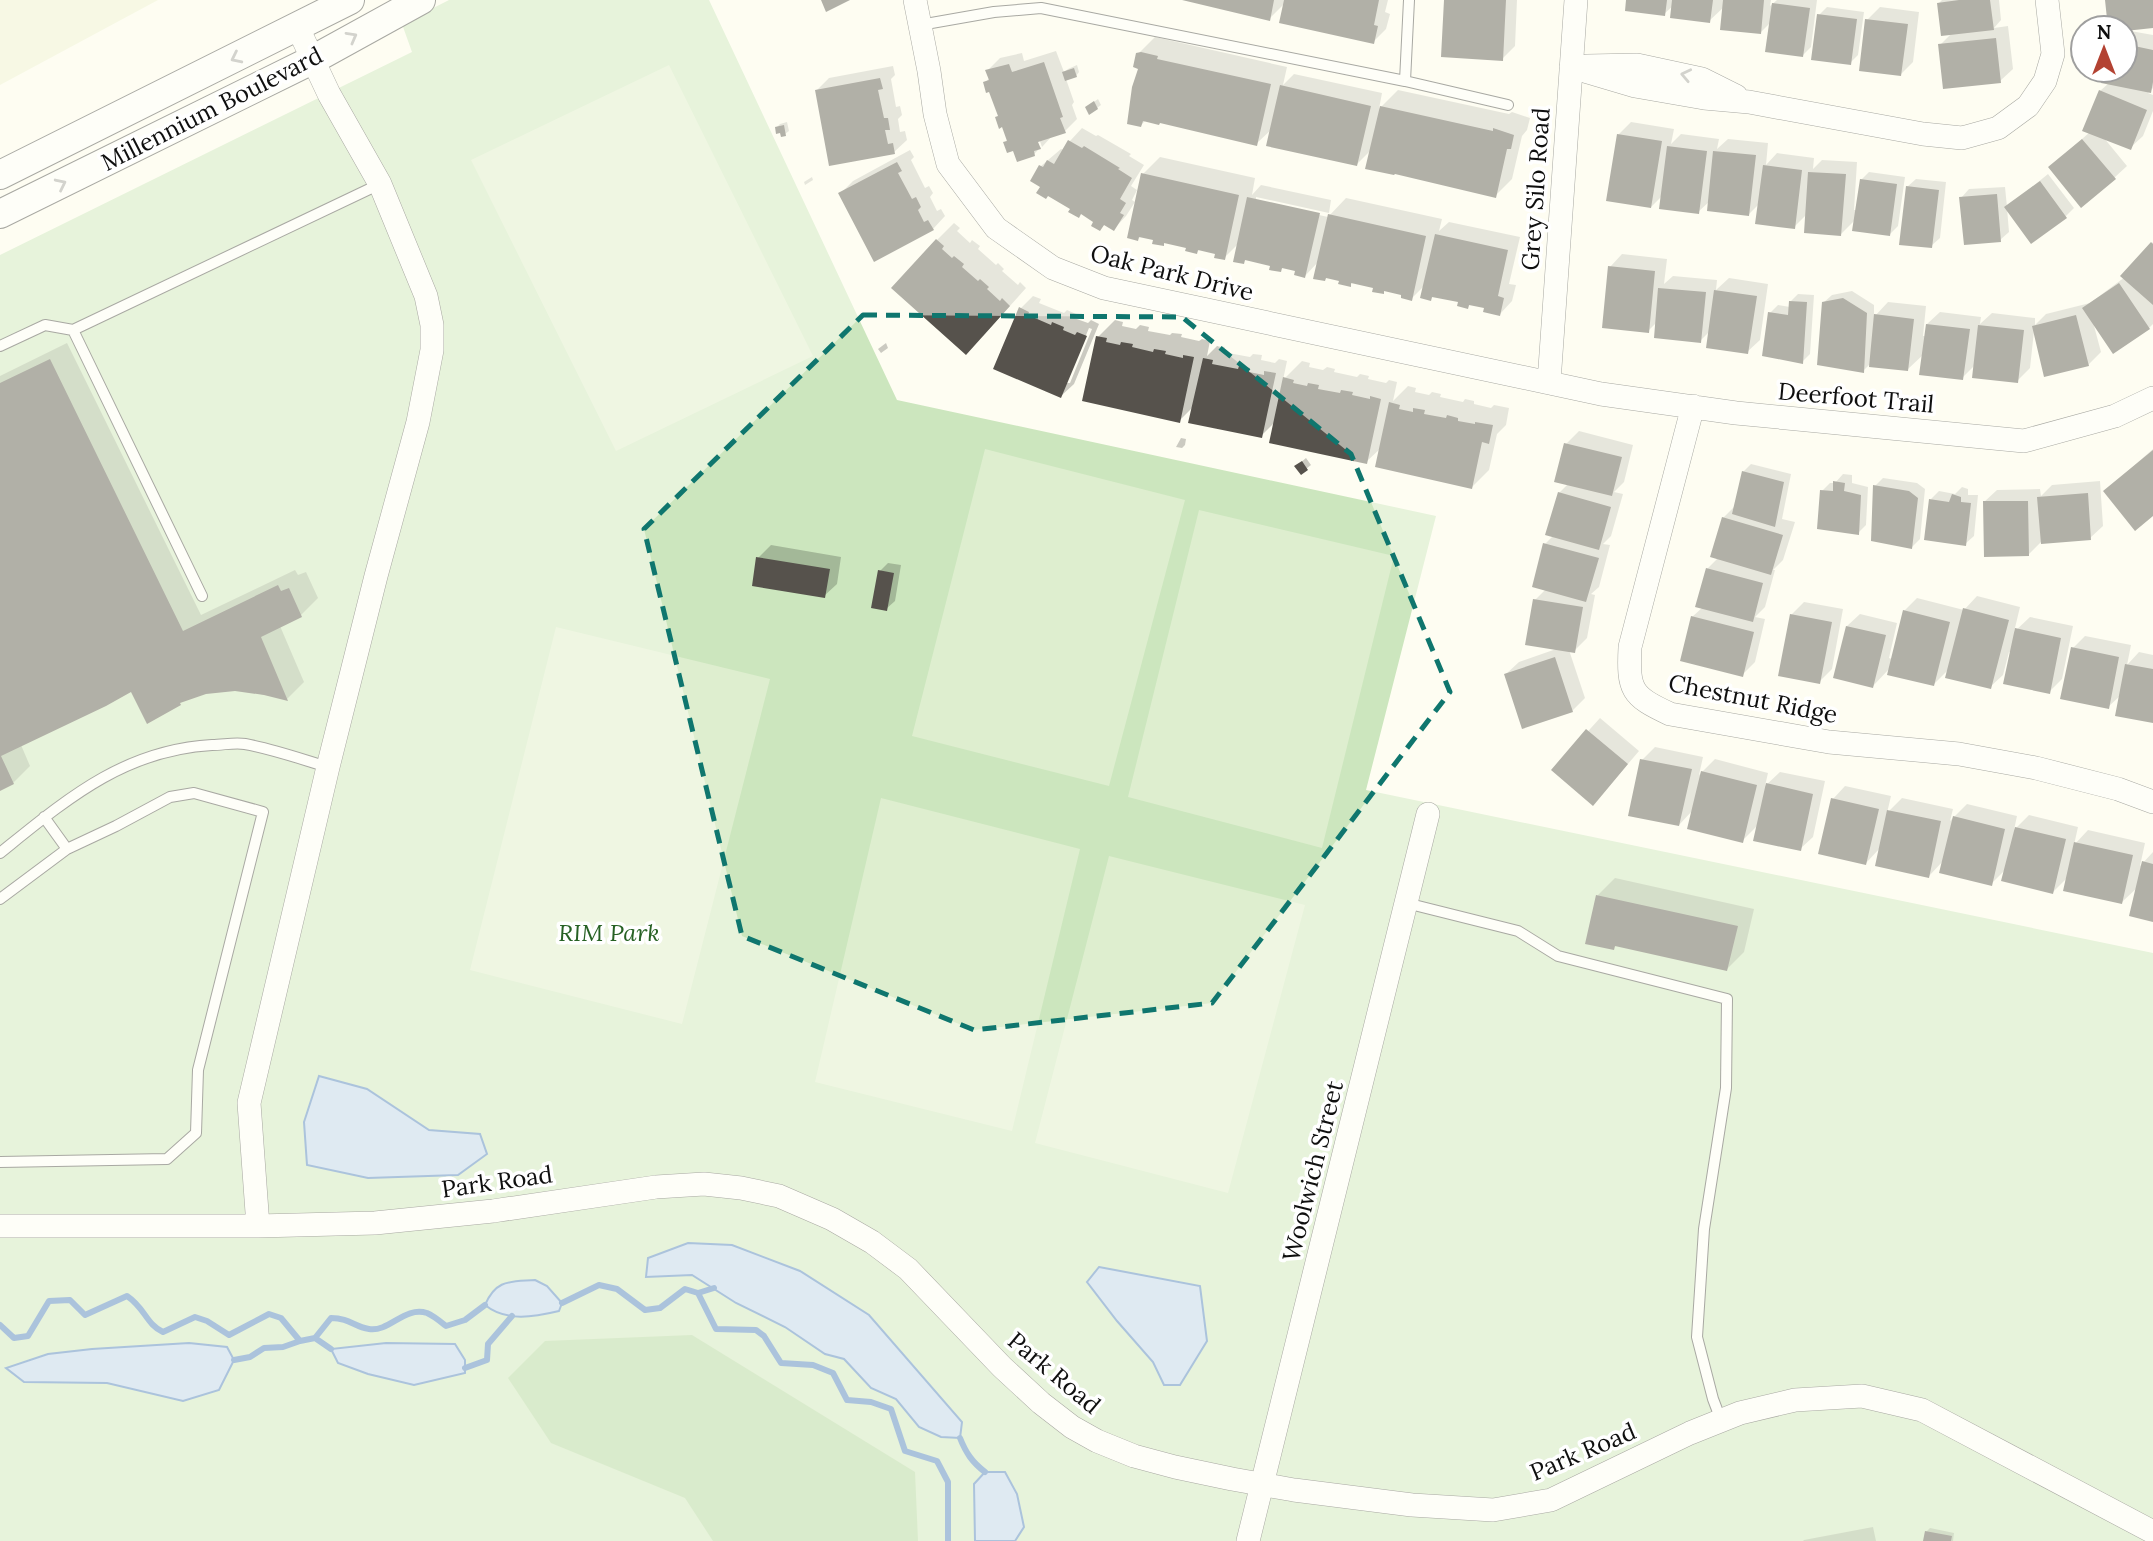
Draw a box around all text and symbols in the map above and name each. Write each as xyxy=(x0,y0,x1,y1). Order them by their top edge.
north arrow xyxy=(2069,14,2139,84)
text: N xyxy=(2097,20,2112,44)
one-way arrow xyxy=(344,32,357,45)
street label: Millennium Boulevard xyxy=(96,39,328,178)
one-way arrow xyxy=(231,50,243,64)
one-way arrow xyxy=(1680,69,1692,84)
street label: Grey Silo Road xyxy=(1514,107,1557,271)
one-way arrow xyxy=(54,178,66,192)
street label: Oak Park Drive xyxy=(1087,237,1257,308)
street label: Deerfoot Trail xyxy=(1777,375,1935,420)
street label: Chestnut Ridge xyxy=(1666,667,1840,730)
park label: RIM Park xyxy=(558,917,660,948)
street label: Woolwich Street xyxy=(1275,1077,1350,1264)
street label: Park Road xyxy=(439,1158,555,1205)
street label: Park Road xyxy=(1001,1325,1107,1420)
street label: Park Road xyxy=(1525,1415,1640,1488)

